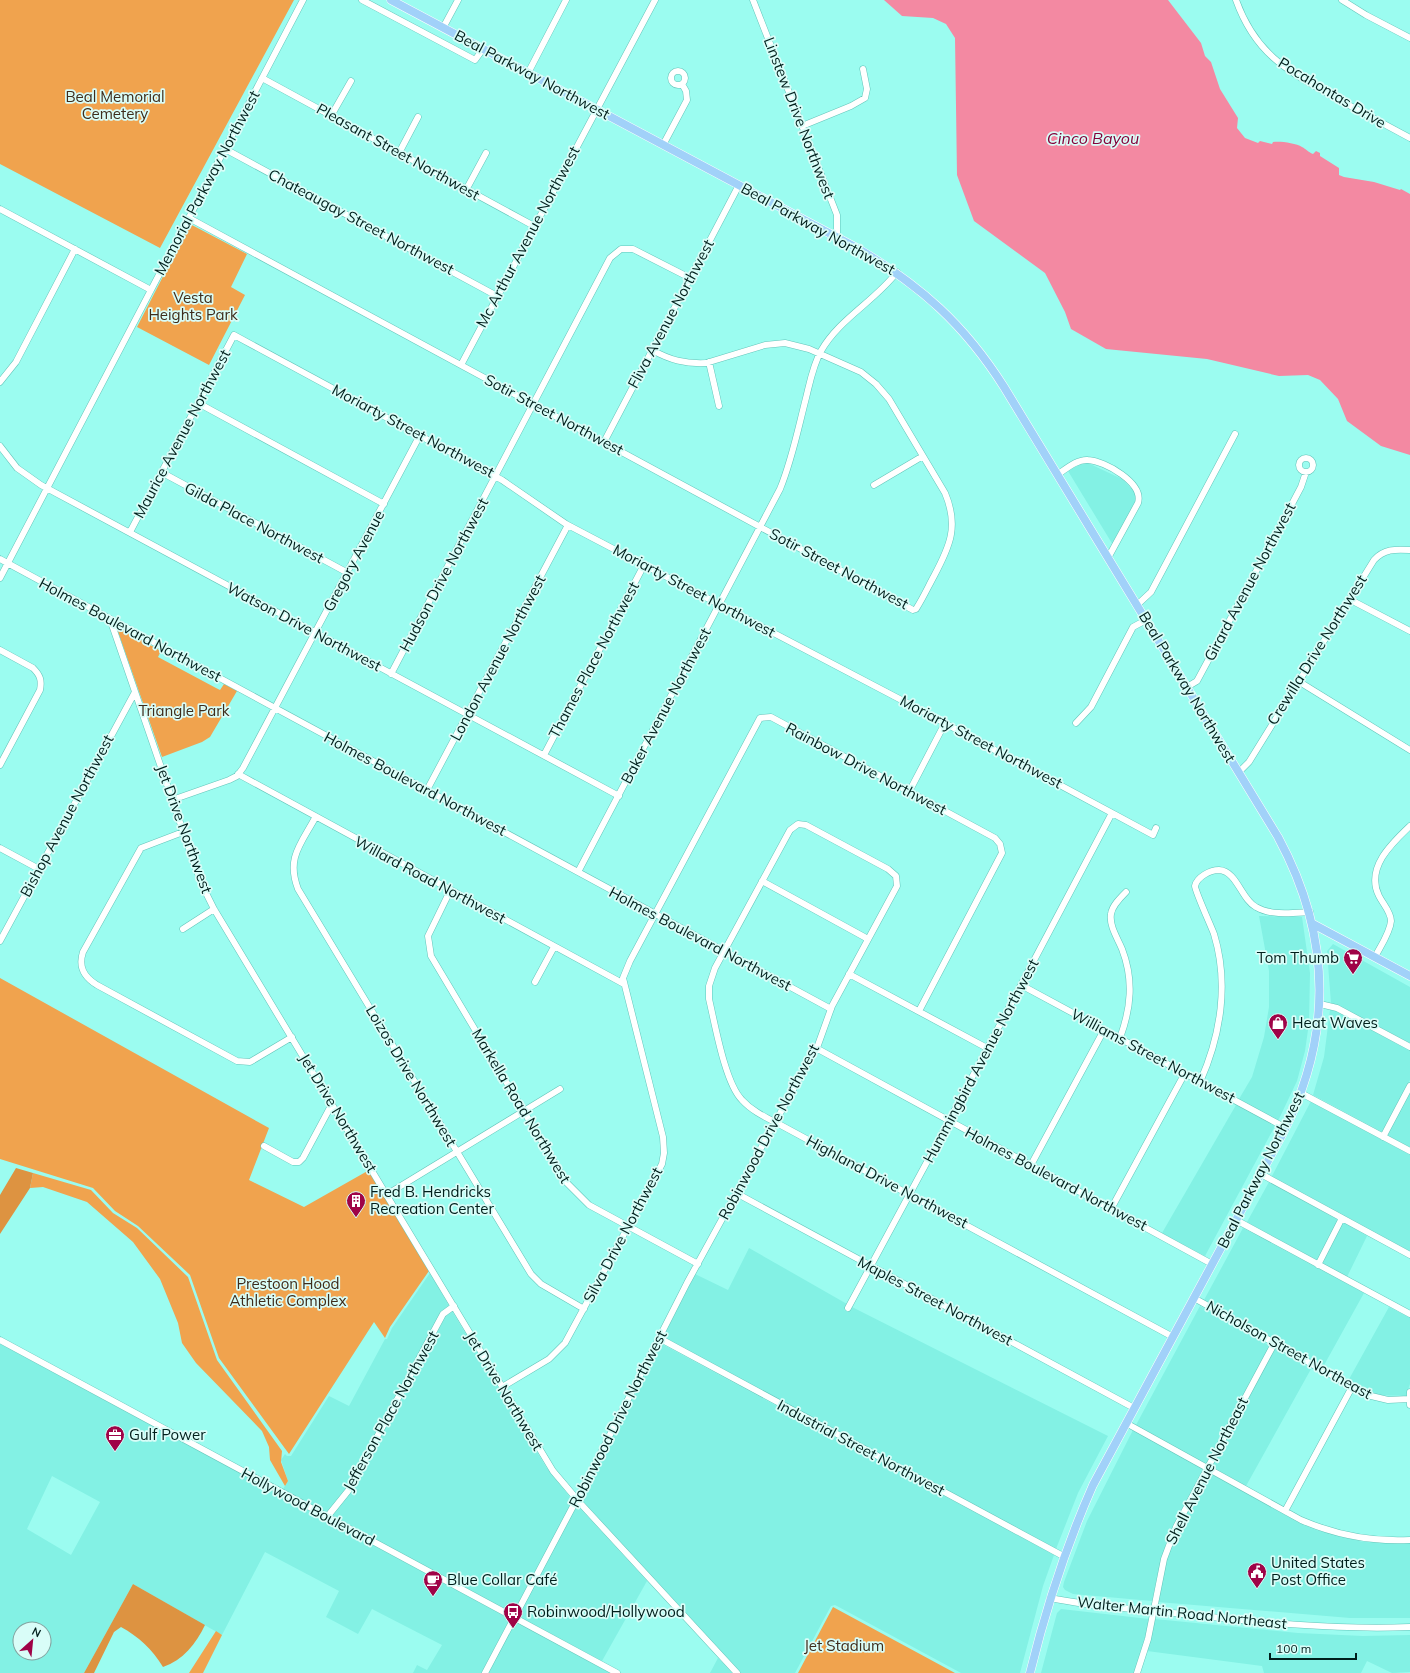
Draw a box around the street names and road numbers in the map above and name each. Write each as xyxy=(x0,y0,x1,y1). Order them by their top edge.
street label: Beal Parkway Northwest xyxy=(451,26,613,124)
street label: Linstew Drive Northwest xyxy=(760,34,839,201)
street label: Pocahontas Drive xyxy=(1275,53,1390,132)
street label: Memorial Parkway Northwest xyxy=(150,87,263,278)
street label: Pleasant Street Northwest xyxy=(313,99,483,204)
street label: Mc Arthur Avenue Northwest xyxy=(472,143,583,331)
street label: Chateaugay Street Northwest xyxy=(265,164,457,279)
street label: Beal Parkway Northwest xyxy=(738,178,899,279)
street label: Fliva Avenue Northwest xyxy=(623,236,718,391)
street label: Maurice Avenue Northwest xyxy=(129,346,234,521)
street label: Sotir Street Northwest xyxy=(481,370,627,459)
street label: Moriarty Street Northwest xyxy=(329,380,498,481)
street label: Gilda Place Northwest xyxy=(181,478,327,567)
street label: Hudson Drive Northwest xyxy=(395,495,492,655)
street label: Girard Avenue Northwest xyxy=(1200,499,1299,664)
street label: Gregory Avenue xyxy=(319,507,388,615)
street label: Sotir Street Northwest xyxy=(766,524,912,613)
street label: Moriarty Street Northwest xyxy=(610,540,779,641)
street label: Crewilla Drive Northwest xyxy=(1262,571,1371,728)
street label: London Avenue Northwest xyxy=(446,572,549,744)
street label: Holmes Boulevard Northwest xyxy=(36,573,225,686)
street label: Watson Drive Northwest xyxy=(224,578,385,675)
street label: Thames Place Northwest xyxy=(544,578,643,741)
street label: Beal Parkway Northwest xyxy=(1135,608,1240,766)
street label: Baker Avenue Northwest xyxy=(616,625,715,787)
street label: Moriarty Street Northwest xyxy=(897,691,1066,792)
street label: Rainbow Drive Northwest xyxy=(783,718,950,819)
street label: Holmes Boulevard Northwest xyxy=(321,727,510,840)
street label: Bishop Avenue Northwest xyxy=(16,731,117,900)
street label: Jet Drive Northwest xyxy=(152,762,217,896)
street label: Willard Road Northwest xyxy=(351,832,509,928)
street label: Holmes Boulevard Northwest xyxy=(606,882,795,995)
street label: Hummingbird Avenue Northwest xyxy=(919,956,1043,1166)
street label: Loizos Drive Northwest xyxy=(362,1002,461,1150)
street label: Williams Street Northwest xyxy=(1068,1004,1239,1107)
street label: Markella Road Northwest xyxy=(468,1025,575,1187)
street label: Robinwood Drive Northwest xyxy=(714,1041,823,1223)
street label: Jet Drive Northwest xyxy=(295,1050,382,1176)
street label: Beal Parkway Northwest xyxy=(1213,1088,1308,1251)
street label: Holmes Boulevard Northwest xyxy=(962,1122,1151,1235)
street label: Highland Drive Northwest xyxy=(803,1131,971,1232)
street label: Silva Drive Northwest xyxy=(579,1164,666,1306)
street label: Maples Street Northwest xyxy=(855,1252,1016,1349)
street label: Nicholson Street Northeast xyxy=(1203,1296,1375,1403)
street label: Jefferson Place Northwest xyxy=(339,1327,443,1494)
street label: Robinwood Drive Northwest xyxy=(564,1327,671,1511)
street label: Jet Drive Northwest xyxy=(461,1328,548,1454)
street label: Shell Avenue Northeast xyxy=(1161,1394,1252,1548)
street label: Industrial Street Northwest xyxy=(774,1395,948,1500)
street label: Hollywood Boulevard xyxy=(238,1463,378,1550)
street label: Walter Martin Road Northeast xyxy=(1076,1592,1288,1633)

